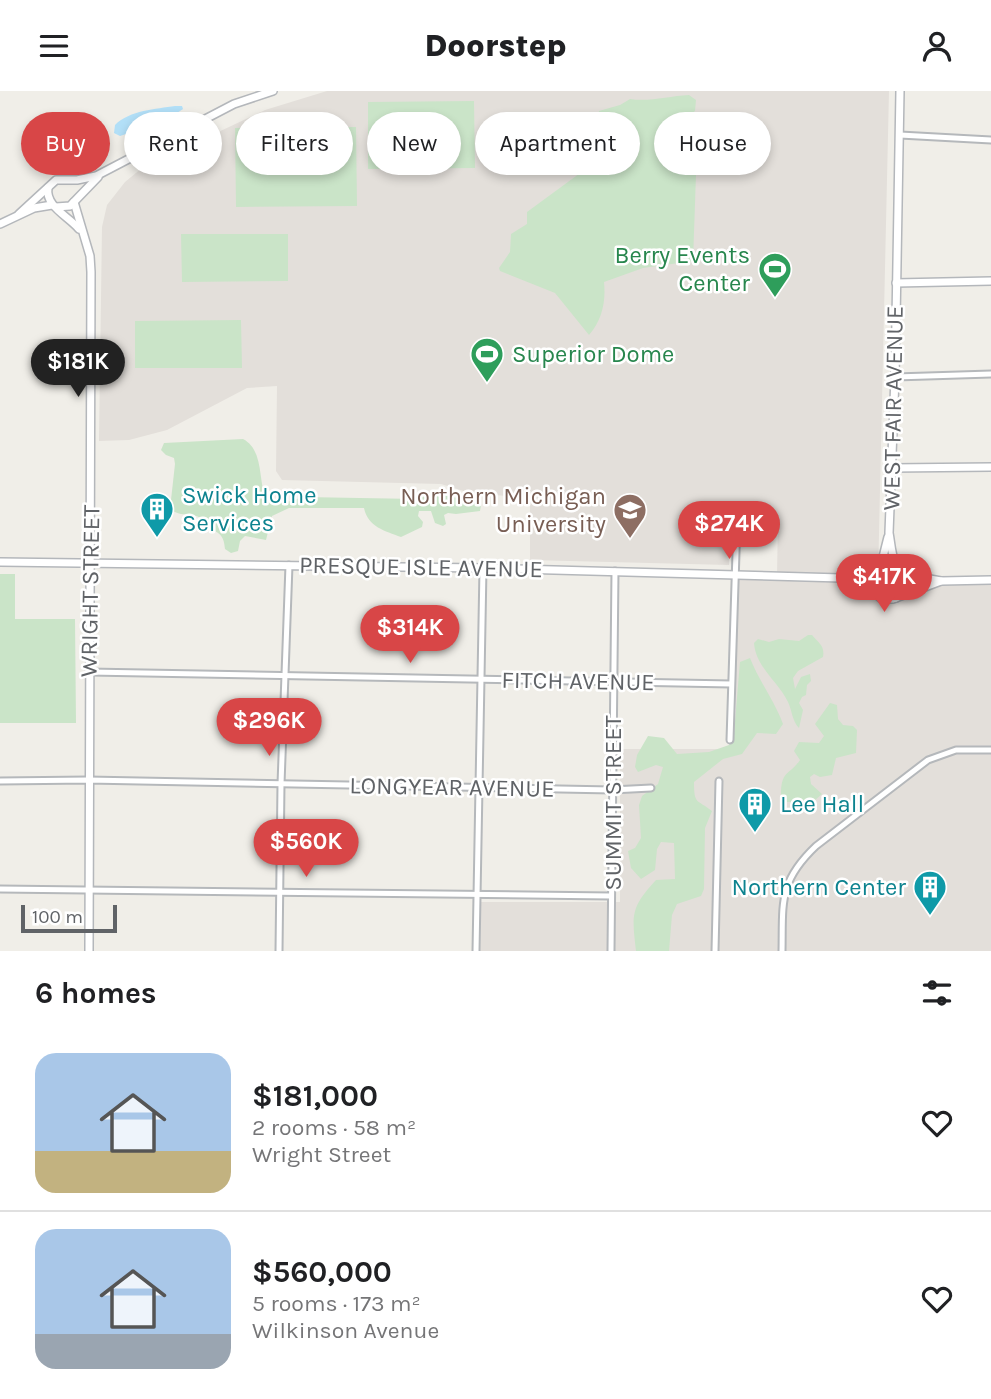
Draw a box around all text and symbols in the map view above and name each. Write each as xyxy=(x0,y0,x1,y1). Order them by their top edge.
icon: menu xyxy=(35,27,73,65)
text: Doorstep xyxy=(424,27,567,64)
icon: person xyxy=(918,27,956,65)
chip: Buy xyxy=(21,112,110,175)
chip: Rent xyxy=(124,112,222,175)
chip: Filters xyxy=(236,112,353,175)
chip: New xyxy=(367,112,461,175)
chip: Apartment xyxy=(475,112,640,175)
chip: House xyxy=(654,112,771,175)
place label: Berry Events Center xyxy=(615,241,750,297)
sports icon: Berry Events Center xyxy=(756,250,794,299)
street label: WEST FAIR AVENUE xyxy=(877,305,909,511)
sports icon: Superior Dome xyxy=(468,335,506,384)
pin: $181K xyxy=(29,339,127,399)
place label: Superior Dome xyxy=(512,340,674,368)
text: $181K xyxy=(47,348,109,375)
place label: Swick Home Services xyxy=(182,481,317,537)
place label: Northern Michigan University xyxy=(400,482,606,538)
building icon: Swick Home Services xyxy=(138,490,176,539)
school or university icon: Northern Michigan University xyxy=(611,491,649,540)
pin: $274K xyxy=(680,501,778,561)
street label: WRIGHT STREET xyxy=(74,505,106,677)
text: $274K xyxy=(694,510,764,537)
street label: PRESQUE ISLE AVENUE xyxy=(299,551,543,583)
pin: $417K xyxy=(835,554,933,614)
text: $417K xyxy=(852,563,916,590)
pin: $314K xyxy=(361,605,459,665)
text: $314K xyxy=(376,614,444,641)
street label: FITCH AVENUE xyxy=(501,666,655,696)
pin: $296K xyxy=(220,699,318,758)
text: $296K xyxy=(233,707,305,734)
street label: SUMMIT STREET xyxy=(599,715,627,891)
street label: LONGYEAR AVENUE xyxy=(349,771,555,803)
building icon: Lee Hall xyxy=(736,785,774,834)
place label: Lee Hall xyxy=(780,790,864,818)
pin: $560K xyxy=(257,819,355,879)
text: $560K xyxy=(270,828,342,855)
building icon: Northern Center xyxy=(911,868,949,917)
place label: Northern Center xyxy=(732,873,906,901)
scale bar xyxy=(21,902,117,934)
text: 100 m xyxy=(32,906,83,928)
icon: filters xyxy=(918,974,956,1012)
text: 6 homes xyxy=(35,975,157,1011)
text: $181,000 xyxy=(252,1078,378,1114)
icon: home xyxy=(91,1081,175,1165)
icon: heart xyxy=(918,1104,956,1142)
text: 2 rooms · 58 m² xyxy=(252,1114,416,1141)
text: Wright Street xyxy=(252,1141,391,1168)
text: $560,000 xyxy=(252,1254,392,1290)
icon: home xyxy=(91,1257,175,1341)
icon: heart xyxy=(918,1280,956,1318)
text: 5 rooms · 173 m² xyxy=(252,1290,421,1317)
text: Wilkinson Avenue xyxy=(252,1317,439,1344)

